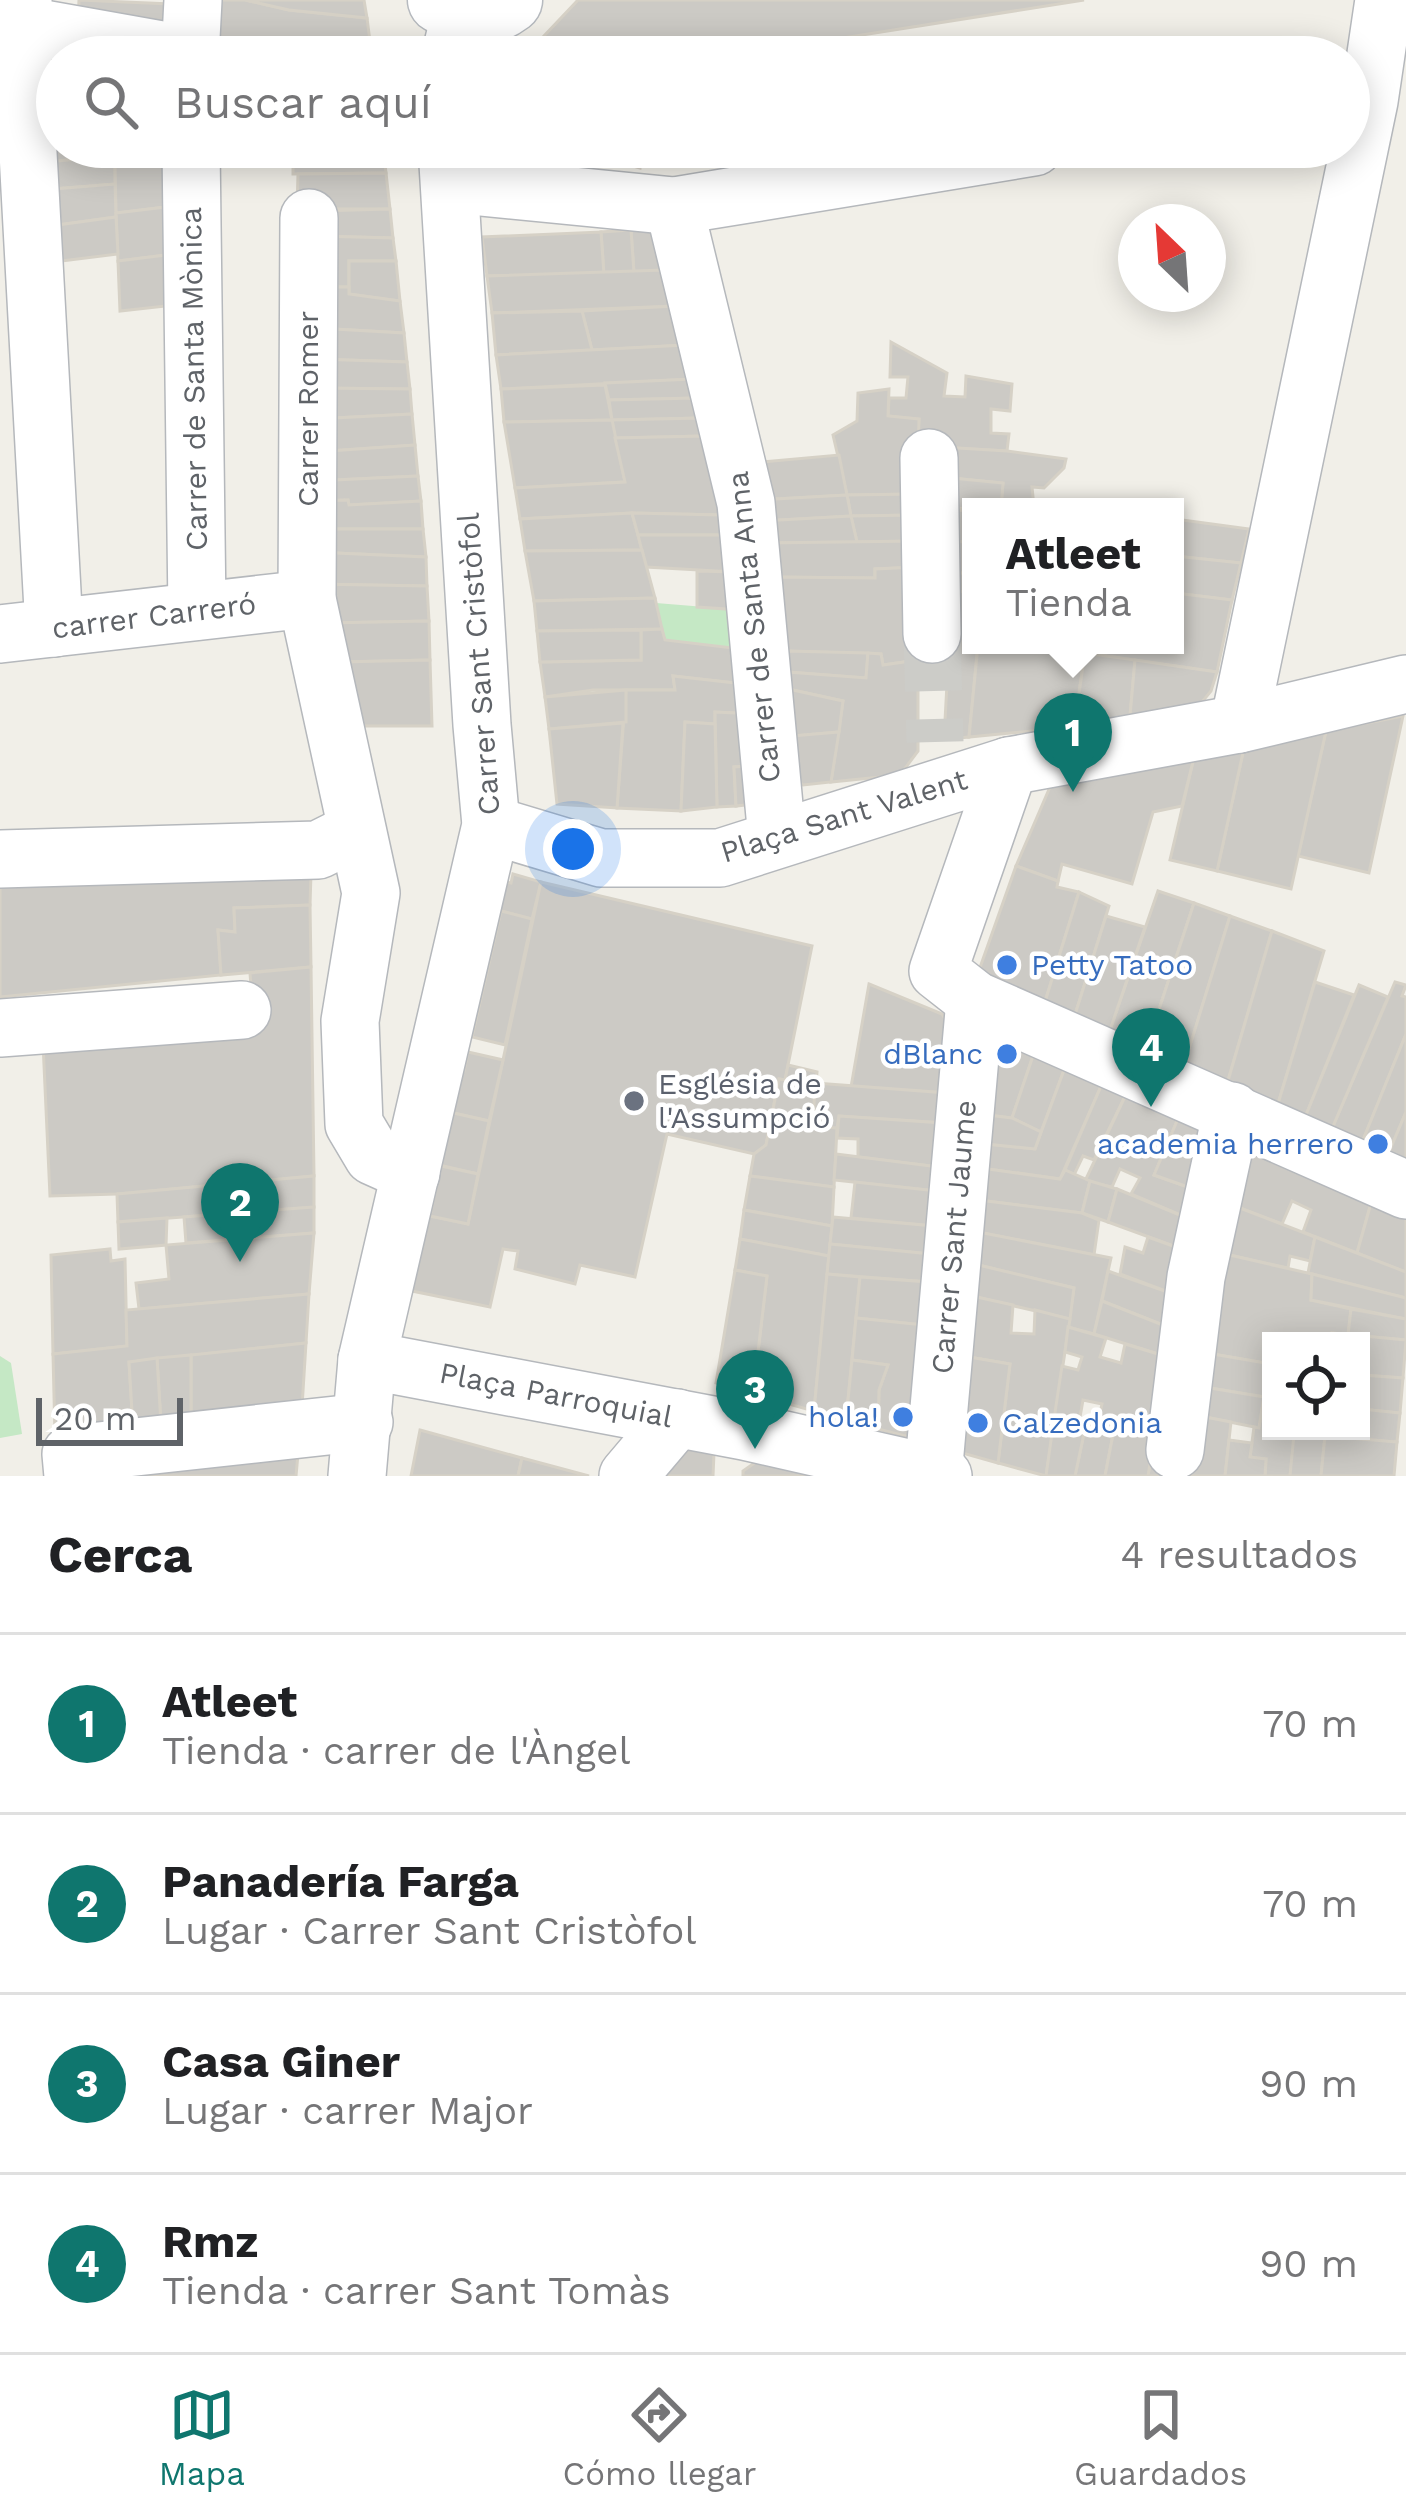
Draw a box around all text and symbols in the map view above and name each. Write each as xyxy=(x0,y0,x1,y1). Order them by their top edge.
search box xyxy=(36,36,1370,168)
icon: search xyxy=(78,69,144,135)
text: Buscar aquí xyxy=(174,76,432,129)
north arrow xyxy=(1118,204,1226,312)
street label: Carrer de Santa Mònica xyxy=(173,207,214,551)
street label: Carrer Romer xyxy=(290,311,325,507)
street label: Carrer de Santa Anna xyxy=(720,470,787,785)
popup xyxy=(962,498,1184,654)
street label: Carrer Sant Cristòfol xyxy=(450,512,507,816)
text: Atleet xyxy=(1005,527,1141,580)
text: Tienda xyxy=(1005,580,1132,625)
street label: carrer Carreró xyxy=(50,586,258,645)
pin: 1 xyxy=(1034,693,1112,792)
street label: Plaça Sant Valent xyxy=(716,761,972,870)
your location xyxy=(543,819,603,879)
place label: Petty Tatoo xyxy=(1031,947,1193,982)
marker: Petty Tatoo xyxy=(994,952,1020,978)
pin: 4 xyxy=(1112,1008,1190,1107)
place label: dBlanc xyxy=(883,1036,983,1071)
marker: dBlanc xyxy=(994,1041,1020,1067)
place label: Església de l'Assumpció xyxy=(658,1066,830,1135)
marker: Església de l'Assumpció xyxy=(621,1088,647,1114)
street label: Carrer Sant Jaume xyxy=(924,1099,983,1375)
place label: academia herrero xyxy=(1097,1126,1354,1161)
marker: academia herrero xyxy=(1365,1131,1391,1157)
pin: 2 xyxy=(201,1163,279,1262)
map controls xyxy=(1262,1332,1370,1440)
button: locate xyxy=(1262,1332,1370,1440)
pin: 3 xyxy=(716,1350,794,1449)
street label: Plaça Parroquial xyxy=(437,1355,676,1434)
scale bar xyxy=(36,1392,183,1445)
text: 20 m xyxy=(54,1399,136,1438)
place label: hola! xyxy=(808,1399,879,1434)
marker: hola! xyxy=(890,1404,916,1430)
place label: Calzedonia xyxy=(1002,1405,1162,1440)
marker: Calzedonia xyxy=(965,1410,991,1436)
text: Cerca xyxy=(48,1525,192,1584)
text: 4 resultados xyxy=(1120,1532,1358,1577)
text: Atleet xyxy=(162,1675,297,1728)
text: 1 xyxy=(79,1701,95,1746)
text: 70 m xyxy=(1262,1701,1358,1746)
text: Tienda · carrer de l'Àngel xyxy=(162,1728,630,1773)
text: Panadería Farga xyxy=(162,1855,519,1908)
text: 2 xyxy=(75,1881,99,1926)
text: 70 m xyxy=(1262,1881,1358,1926)
text: Lugar · Carrer Sant Cristòfol xyxy=(162,1908,696,1953)
text: Casa Giner xyxy=(162,2035,400,2088)
text: 3 xyxy=(75,2061,99,2106)
text: 90 m xyxy=(1259,2061,1358,2106)
text: Lugar · carrer Major xyxy=(162,2088,533,2133)
text: Rmz xyxy=(162,2215,258,2268)
text: 4 xyxy=(74,2241,100,2286)
text: 90 m xyxy=(1259,2241,1358,2286)
text: Tienda · carrer Sant Tomàs xyxy=(162,2268,671,2313)
tab: Mapa xyxy=(159,2382,245,2493)
tab: Cómo llegar xyxy=(563,2382,756,2493)
tab: Guardados xyxy=(1074,2382,1247,2493)

